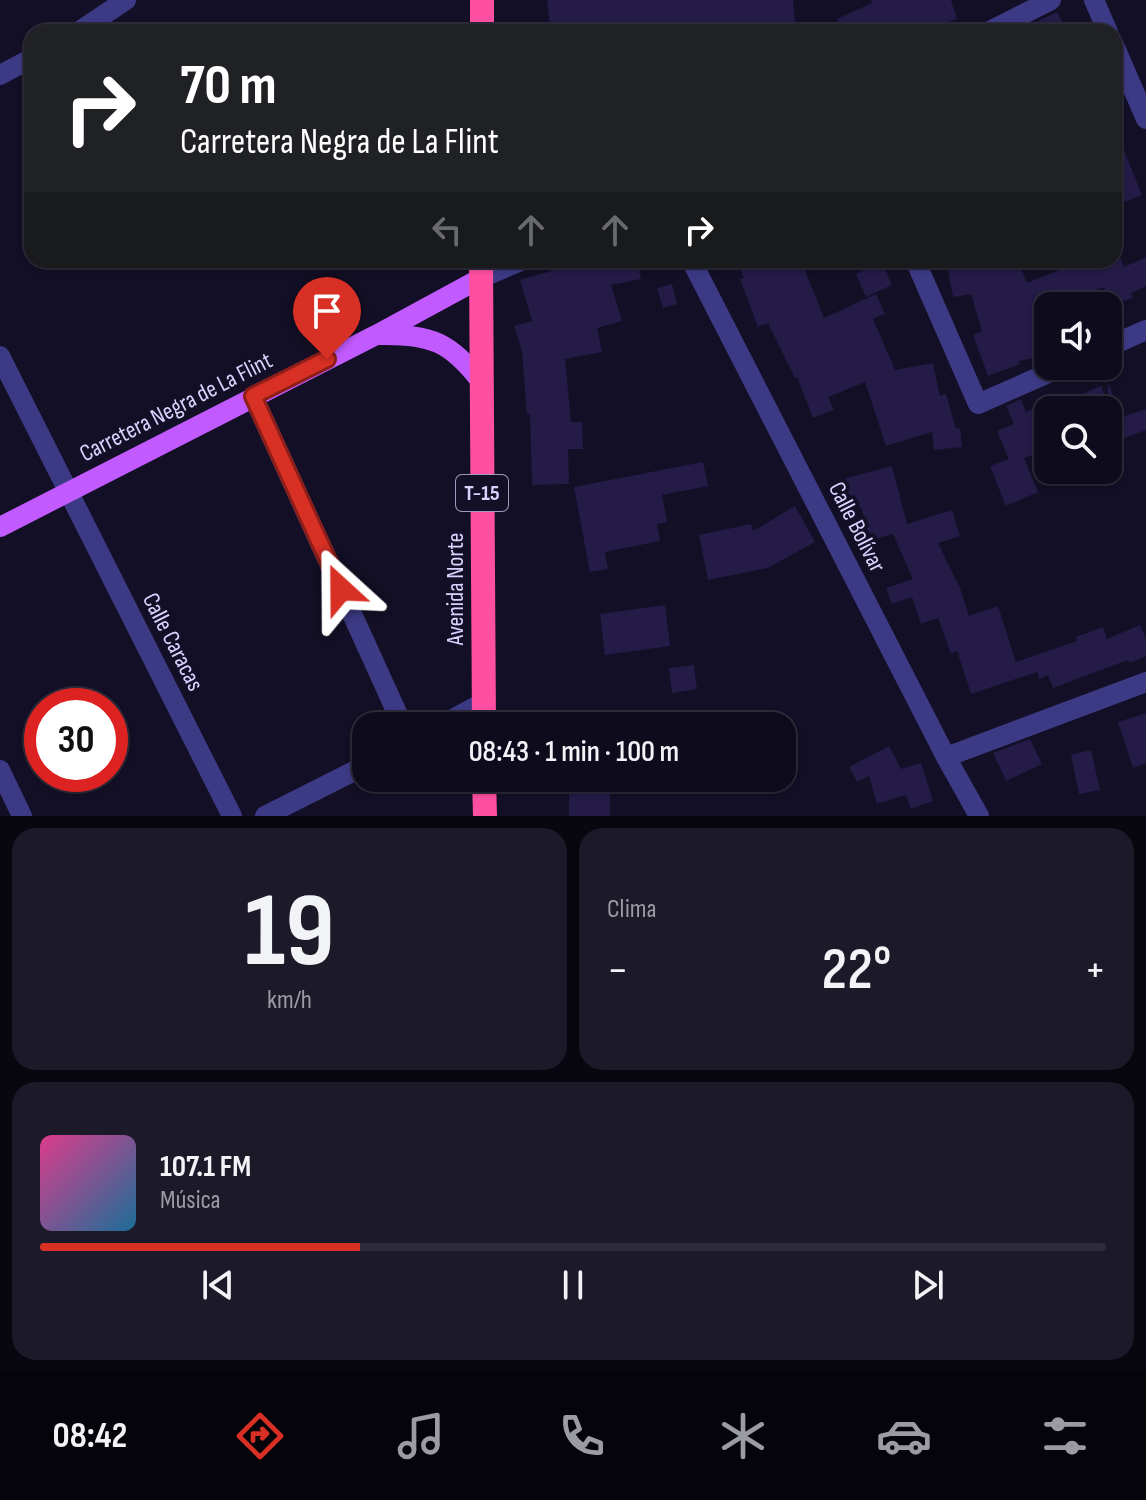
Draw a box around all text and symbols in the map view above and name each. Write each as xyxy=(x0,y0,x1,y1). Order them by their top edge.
text: 70 m xyxy=(180,53,277,120)
icon: right xyxy=(48,56,152,160)
text: Carretera Negra de La Flint xyxy=(180,121,499,164)
icon: left xyxy=(425,208,469,252)
icon: ahead xyxy=(509,208,553,252)
icon: ahead xyxy=(593,208,637,252)
icon: right xyxy=(677,208,721,252)
pin xyxy=(293,277,361,359)
icon: arrive xyxy=(305,289,349,333)
map controls xyxy=(1034,292,1122,484)
button: sound xyxy=(1034,292,1122,380)
street label: Carretera Negra de La Flint xyxy=(75,346,277,468)
button: search xyxy=(1034,396,1122,484)
road number: T-15 xyxy=(456,475,508,511)
street label: Calle Bolívar xyxy=(822,477,892,577)
street label: Avenida Norte xyxy=(441,533,470,646)
position arrow xyxy=(299,547,383,631)
street label: Calle Caracas xyxy=(136,588,210,696)
speed limit sign: 30 xyxy=(24,688,128,792)
text: 08:43 · 1 min · 100 m xyxy=(469,734,679,770)
text: 19 xyxy=(244,870,335,995)
text: Clima xyxy=(607,894,657,925)
text: 22° xyxy=(822,934,891,1006)
text: − xyxy=(607,944,629,997)
text: + xyxy=(1084,944,1106,997)
text: km/h xyxy=(267,985,312,1016)
text: 107.1 FM xyxy=(160,1149,251,1185)
text: Música xyxy=(160,1185,221,1216)
icon: previous xyxy=(196,1263,240,1307)
icon: pause xyxy=(551,1263,595,1307)
icon: next xyxy=(906,1263,950,1307)
icon: directions xyxy=(232,1408,288,1464)
icon: music xyxy=(393,1408,449,1464)
icon: phone xyxy=(554,1408,610,1464)
icon: climate xyxy=(715,1408,771,1464)
icon: car xyxy=(876,1408,932,1464)
icon: filters xyxy=(1037,1408,1093,1464)
text: 08:42 xyxy=(53,1415,127,1458)

